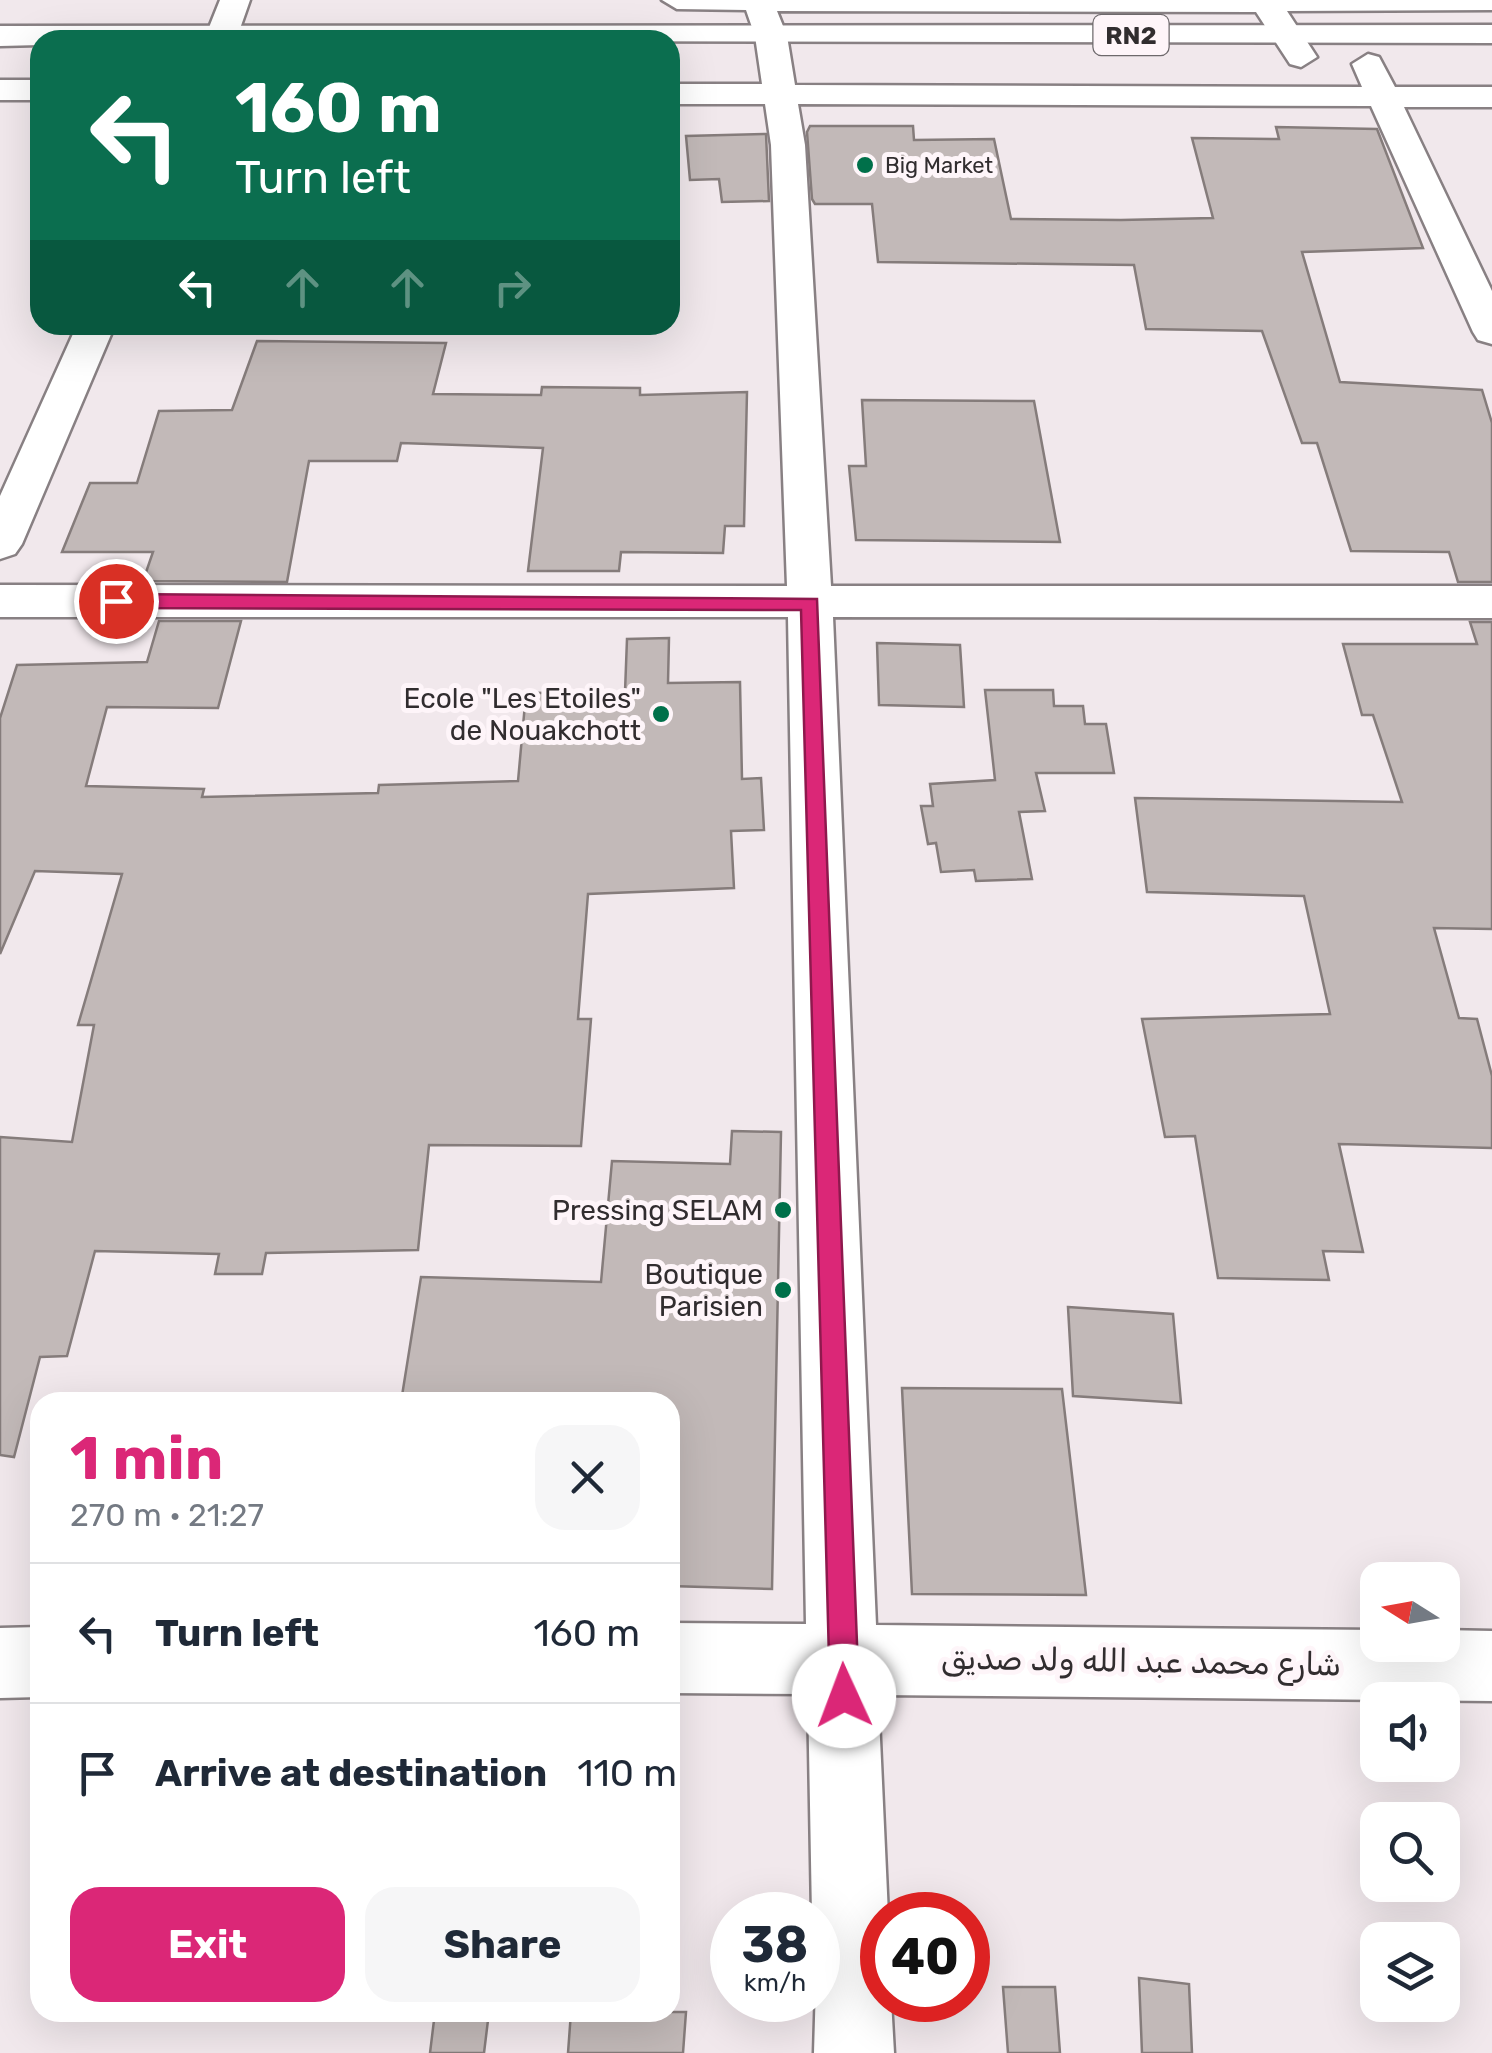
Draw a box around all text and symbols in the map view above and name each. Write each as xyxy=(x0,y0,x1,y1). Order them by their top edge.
road number: RN2 xyxy=(1094,15,1168,55)
text: 160 m xyxy=(235,67,442,150)
icon: left xyxy=(70,70,200,200)
text: Turn left xyxy=(235,151,411,204)
place label: Big Market xyxy=(885,152,994,179)
marker: Big Market xyxy=(854,154,876,176)
icon: left xyxy=(170,260,225,315)
icon: ahead xyxy=(275,260,330,315)
icon: ahead xyxy=(380,260,435,315)
icon: right xyxy=(485,260,540,315)
pin xyxy=(74,559,159,644)
icon: arrive xyxy=(89,574,144,629)
place label: Ecole "Les Etoiles" de Nouakchott xyxy=(403,682,641,747)
marker: Ecole "Les Etoiles" de Nouakchott xyxy=(650,703,672,725)
place label: Pressing SELAM xyxy=(552,1194,763,1227)
marker: Pressing SELAM xyxy=(772,1199,794,1221)
place label: Boutique Parisien xyxy=(644,1258,763,1323)
marker: Boutique Parisien xyxy=(772,1279,794,1301)
text: 1 min xyxy=(70,1423,223,1494)
button: close xyxy=(535,1425,640,1530)
text: 270 m · 21:27 xyxy=(70,1496,264,1534)
north arrow xyxy=(1360,1562,1460,1662)
map controls xyxy=(1360,1562,1460,2022)
icon: left xyxy=(70,1606,125,1661)
text: Turn left xyxy=(155,1610,319,1656)
text: 160 m xyxy=(534,1610,640,1656)
street label: شارع محمد عبد الله ولد صديق xyxy=(941,1639,1341,1686)
position arrow xyxy=(792,1644,896,1748)
button: sound xyxy=(1360,1682,1460,1782)
icon: arrive xyxy=(70,1746,125,1801)
text: Arrive at destination xyxy=(155,1750,547,1796)
text: 110 m xyxy=(577,1750,677,1796)
button: search xyxy=(1360,1802,1460,1902)
button: Exit xyxy=(70,1887,345,2002)
button: Share xyxy=(365,1887,640,2002)
speed limit sign: 40 xyxy=(860,1892,990,2022)
text: 38 xyxy=(742,1915,808,1975)
button: layers xyxy=(1360,1922,1460,2022)
text: km/h xyxy=(744,1968,806,1997)

